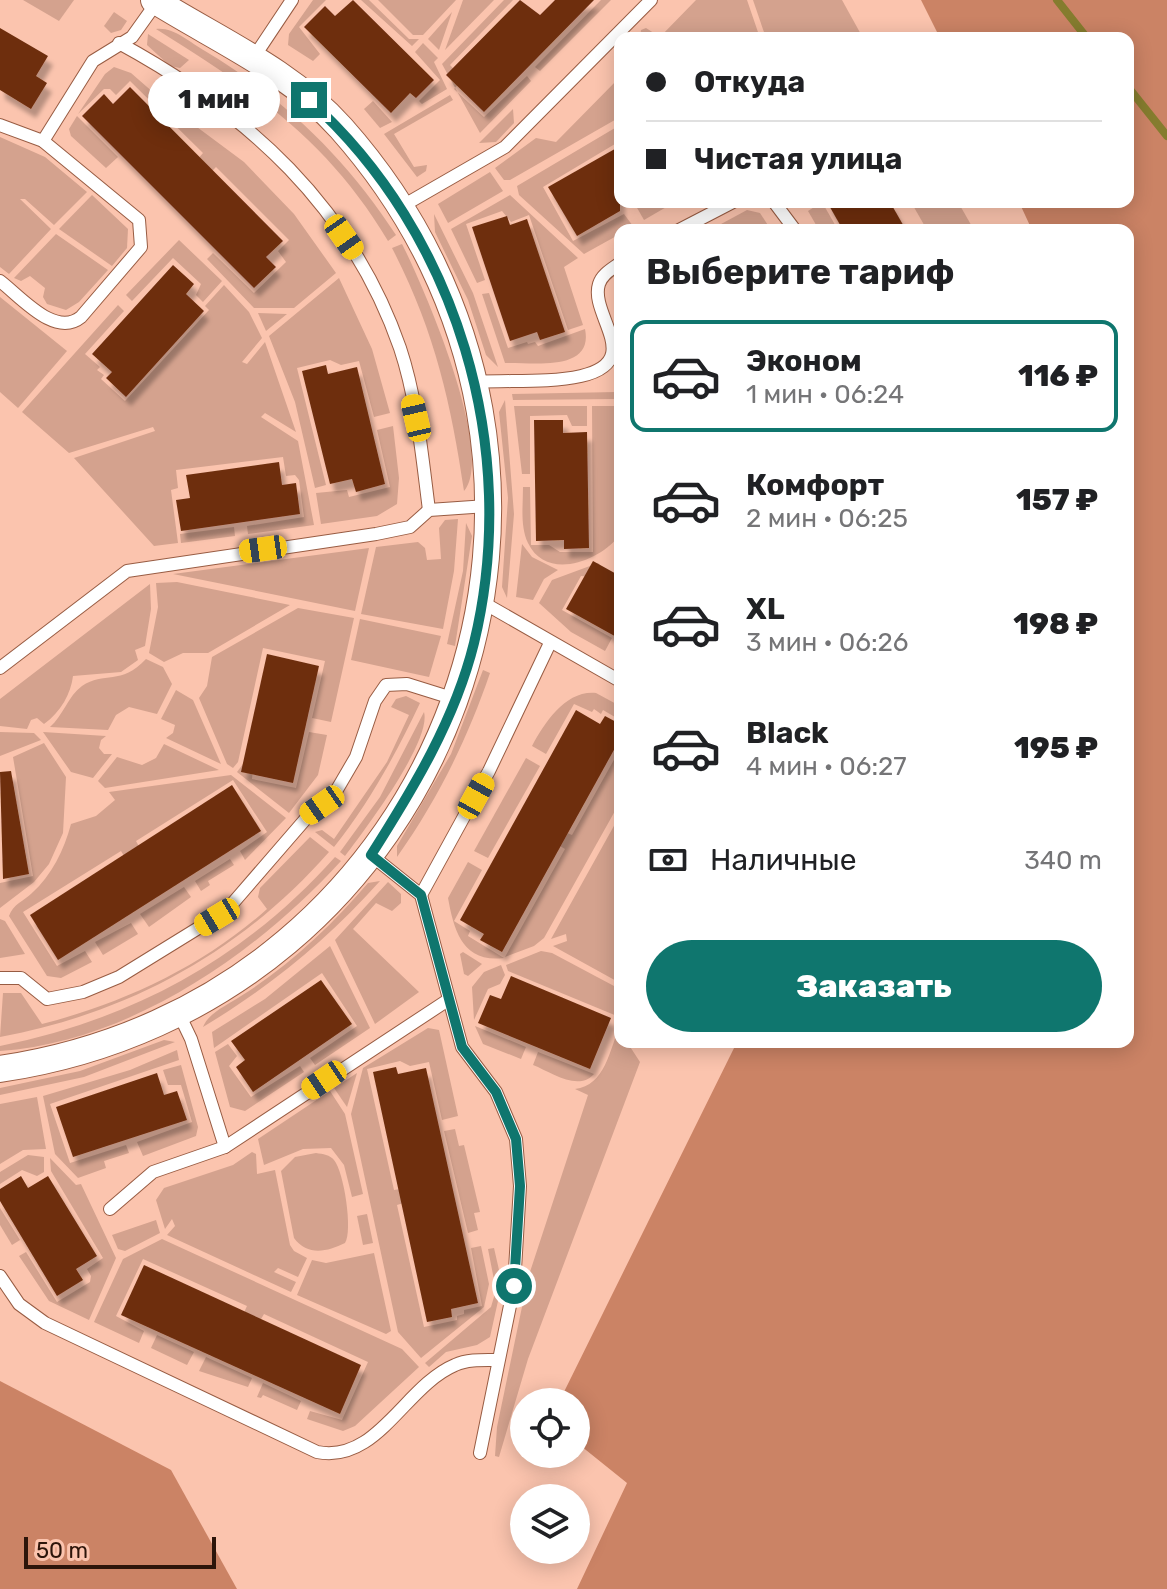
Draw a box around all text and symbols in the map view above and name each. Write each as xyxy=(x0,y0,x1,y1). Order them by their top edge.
text: Откуда xyxy=(694,64,805,100)
callout: 1 мин xyxy=(149,72,281,128)
route end xyxy=(291,82,327,118)
text: 1 мин xyxy=(178,84,250,115)
text: Чистая улица xyxy=(694,141,902,177)
car xyxy=(320,210,368,264)
text: Выберите тариф xyxy=(646,250,955,293)
icon: car xyxy=(650,340,722,412)
text: Эконом xyxy=(746,343,862,379)
text: 116 ₽ xyxy=(1018,358,1098,394)
text: 1 мин · 06:24 xyxy=(746,379,904,410)
car xyxy=(399,392,433,444)
icon: car xyxy=(650,464,722,536)
text: Комфорт xyxy=(746,467,884,503)
text: 157 ₽ xyxy=(1016,482,1098,518)
text: 2 мин · 06:25 xyxy=(746,503,908,534)
car xyxy=(238,534,288,564)
icon: car xyxy=(650,588,722,660)
text: XL xyxy=(746,591,785,627)
text: 198 ₽ xyxy=(1013,606,1098,642)
text: 3 мин · 06:26 xyxy=(746,627,909,658)
icon: car xyxy=(650,712,722,784)
text: Black xyxy=(746,715,829,751)
text: 195 ₽ xyxy=(1014,730,1098,766)
text: 4 мин · 06:27 xyxy=(746,751,907,782)
car xyxy=(454,769,498,823)
car xyxy=(295,781,349,829)
icon: cash xyxy=(646,838,690,882)
text: Наличные xyxy=(710,842,856,878)
text: 340 m xyxy=(1024,845,1102,876)
car xyxy=(190,894,244,940)
button: Заказать xyxy=(646,940,1102,1032)
car xyxy=(297,1057,351,1103)
route start xyxy=(496,1268,532,1304)
map controls xyxy=(510,1388,590,1564)
button: locate xyxy=(510,1388,590,1468)
button: layers xyxy=(510,1484,590,1564)
scale bar xyxy=(24,1533,216,1569)
text: 50 m xyxy=(36,1537,88,1564)

